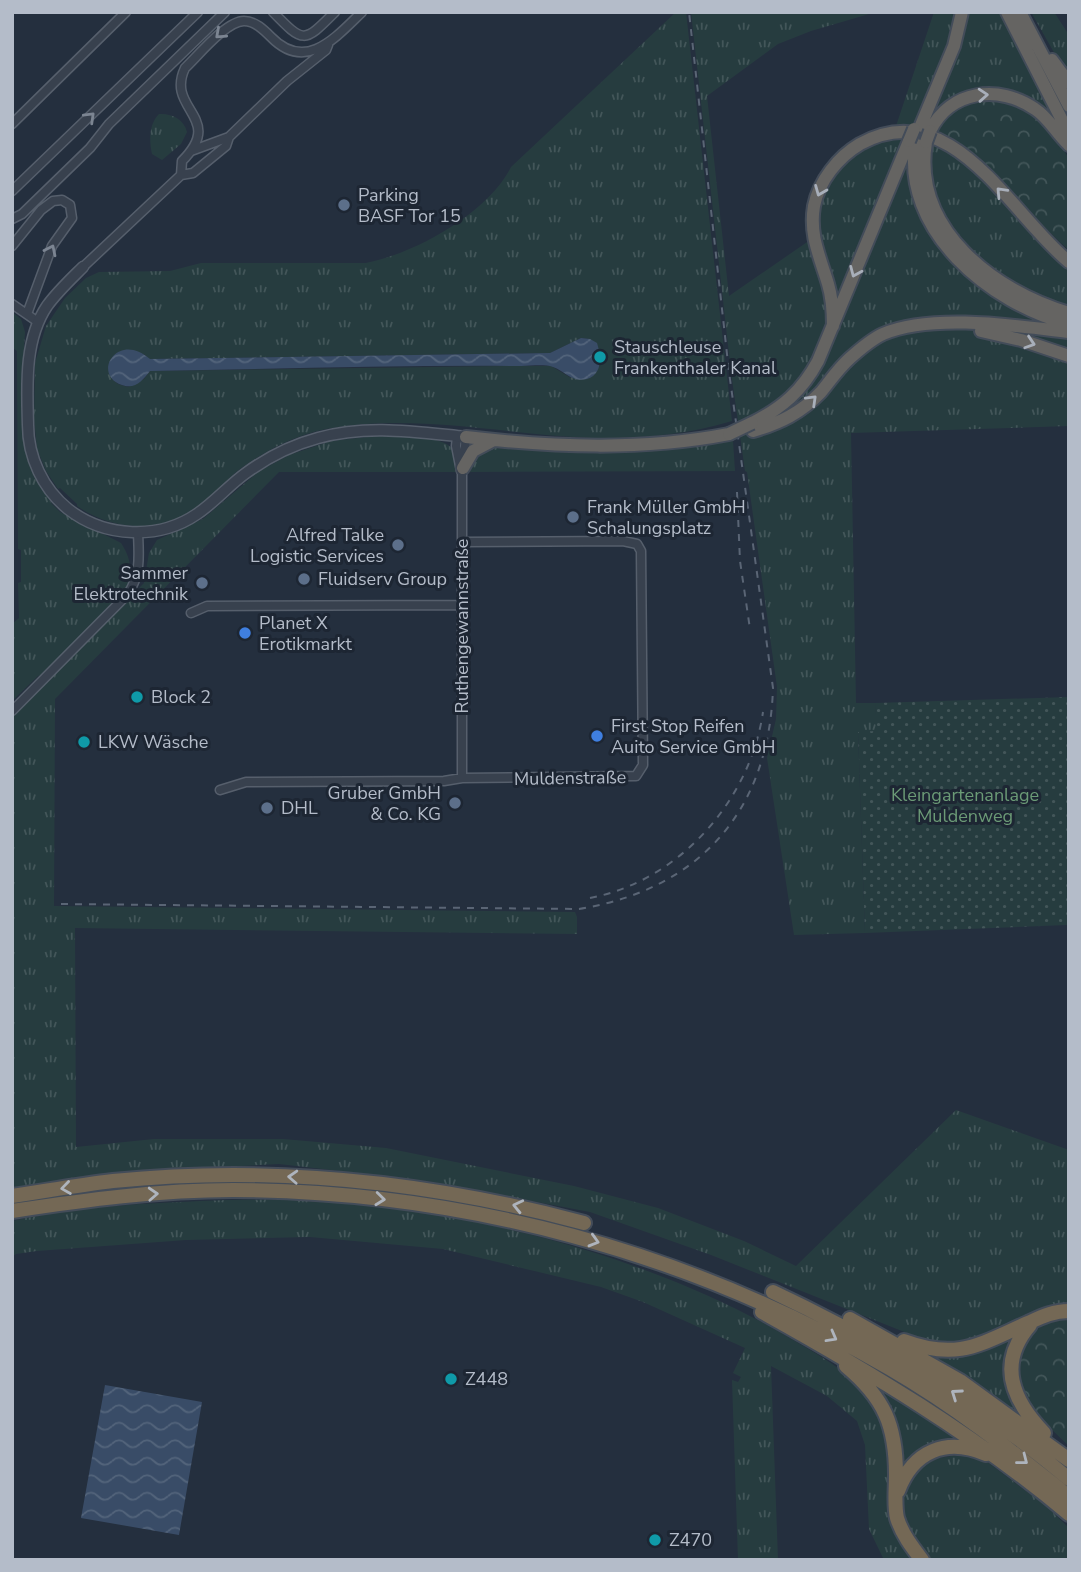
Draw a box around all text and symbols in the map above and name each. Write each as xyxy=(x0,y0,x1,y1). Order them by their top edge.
one-way arrow xyxy=(215,26,228,39)
one-way arrow xyxy=(978,87,989,102)
one-way arrow xyxy=(81,112,94,125)
place label: Parking BASF Tor 15 xyxy=(358,183,461,228)
one-way arrow xyxy=(814,184,828,196)
one-way arrow xyxy=(997,187,1009,200)
marker: Parking BASF Tor 15 xyxy=(336,197,352,213)
one-way arrow xyxy=(43,245,56,258)
one-way arrow xyxy=(850,265,864,277)
place label: Stauschleuse Frankenthaler Kanal xyxy=(614,335,777,380)
one-way arrow xyxy=(1024,335,1036,349)
marker: Stauschleuse Frankenthaler Kanal xyxy=(592,349,608,365)
one-way arrow xyxy=(804,395,817,408)
place label: Frank Müller GmbH Schalungsplatz xyxy=(587,495,746,540)
marker: Frank Müller GmbH Schalungsplatz xyxy=(565,509,581,525)
place label: Alfred Talke Logistic Services xyxy=(250,523,384,568)
marker: Alfred Talke Logistic Services xyxy=(390,537,406,553)
street label: Ruthengewannstraße xyxy=(450,539,474,713)
place label: Sammer Elektrotechnik xyxy=(74,561,189,606)
place label: Fluidserv Group xyxy=(318,567,447,591)
marker: Fluidserv Group xyxy=(296,571,312,587)
marker: Sammer Elektrotechnik xyxy=(194,575,210,591)
place label: Planet X Erotikmarkt xyxy=(259,611,352,656)
marker: Planet X Erotikmarkt xyxy=(237,625,253,641)
place label: Block 2 xyxy=(151,685,211,709)
marker: Block 2 xyxy=(129,689,145,705)
place label: First Stop Reifen Auito Service GmbH xyxy=(611,714,775,759)
marker: First Stop Reifen Auito Service GmbH xyxy=(589,728,605,744)
place label: LKW Wäsche xyxy=(98,730,208,754)
marker: LKW Wäsche xyxy=(76,734,92,750)
street label: Muldenstraße xyxy=(514,765,626,791)
place label: Gruber GmbH & Co. KG xyxy=(328,781,441,826)
park label: Kleingartenanlage Muldenweg xyxy=(891,783,1039,828)
marker: Gruber GmbH & Co. KG xyxy=(447,795,463,811)
place label: DHL xyxy=(281,796,318,820)
marker: DHL xyxy=(259,800,275,816)
one-way arrow xyxy=(287,1169,298,1184)
one-way arrow xyxy=(60,1181,72,1196)
one-way arrow xyxy=(148,1187,159,1202)
one-way arrow xyxy=(375,1191,386,1206)
one-way arrow xyxy=(512,1200,524,1215)
one-way arrow xyxy=(588,1233,600,1248)
one-way arrow xyxy=(825,1329,838,1342)
place label: Z448 xyxy=(465,1367,508,1391)
marker: Z448 xyxy=(443,1371,459,1387)
one-way arrow xyxy=(950,1389,963,1402)
one-way arrow xyxy=(1015,1452,1028,1465)
place label: Z470 xyxy=(669,1528,712,1552)
marker: Z470 xyxy=(647,1532,663,1548)

